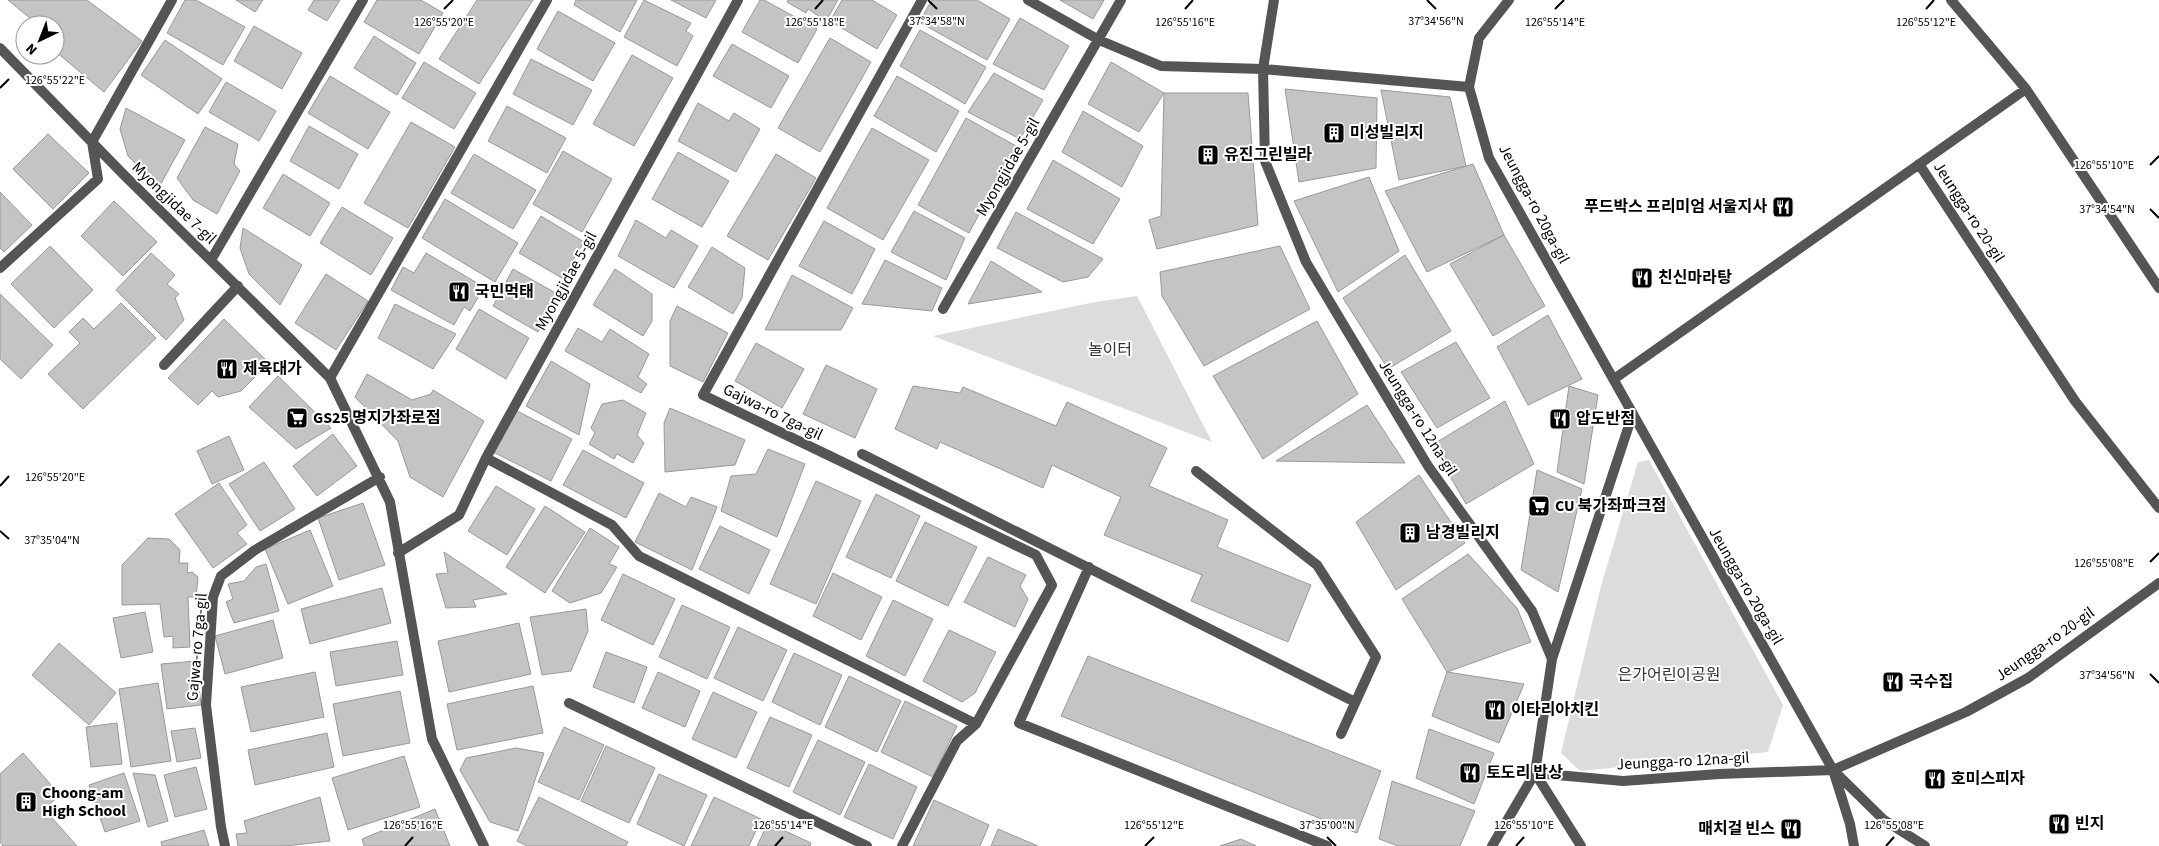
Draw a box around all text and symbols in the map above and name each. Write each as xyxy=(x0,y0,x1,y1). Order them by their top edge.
text: 37°34'58"N xyxy=(909,13,965,30)
text: 37°34'56"N xyxy=(1408,13,1464,30)
text: 126°55'20"E xyxy=(414,14,474,31)
text: 126°55'18"E xyxy=(785,14,845,31)
text: 126°55'16"E xyxy=(1155,14,1215,31)
text: 126°55'14"E xyxy=(1525,14,1585,31)
text: 126°55'12"E xyxy=(1896,14,1956,31)
north arrow xyxy=(15,15,65,65)
text: N xyxy=(22,38,42,59)
text: 126°55'22"E xyxy=(25,72,85,89)
street label: Myongjidae 5-gil xyxy=(971,114,1045,220)
building icon: 미성빌리지 xyxy=(1322,121,1346,145)
place label: 미성빌리지 xyxy=(1350,122,1424,144)
street label: Jeungga-ro 20ga-gil xyxy=(1493,141,1575,267)
building icon: 유진그린빌라 xyxy=(1196,143,1220,167)
place label: 유진그린빌라 xyxy=(1224,144,1313,166)
street label: Myongjidae 7-gil xyxy=(127,157,221,249)
street label: Jeungga-ro 20-gil xyxy=(1928,157,2010,267)
text: 126°55'10"E xyxy=(2074,157,2134,174)
restaurant icon: 푸드박스 프리미엄 서울지사 xyxy=(1771,195,1795,219)
place label: 푸드박스 프리미엄 서울지사 xyxy=(1584,196,1767,218)
text: 37°34'54"N xyxy=(2079,201,2135,218)
street label: Myongjidae 5-gil xyxy=(530,228,602,334)
restaurant icon: 친신마라탕 xyxy=(1630,266,1654,290)
place label: 친신마라탕 xyxy=(1658,267,1732,289)
restaurant icon: 국민먹태 xyxy=(447,280,471,304)
place label: 국민먹태 xyxy=(475,281,534,303)
park label: 놀이터 xyxy=(1088,339,1132,361)
street label: Jeungga-ro 12na-gil xyxy=(1373,356,1463,480)
restaurant icon: 제육대가 xyxy=(215,357,239,381)
place label: 제육대가 xyxy=(243,358,302,380)
street label: Gajwa-ro 7ga-gil xyxy=(719,378,827,446)
supermarket icon: GS25 명지가좌로점 xyxy=(285,406,309,430)
place label: GS25 명지가좌로점 xyxy=(313,407,441,429)
restaurant icon: 압도반점 xyxy=(1548,407,1572,431)
place label: 압도반점 xyxy=(1576,408,1635,430)
text: 126°55'20"E xyxy=(25,469,85,486)
supermarket icon: CU 북가좌파크점 xyxy=(1527,494,1551,518)
place label: CU 북가좌파크점 xyxy=(1555,495,1666,517)
building icon: 남경빌리지 xyxy=(1398,521,1422,545)
place label: 남경빌리지 xyxy=(1426,522,1500,544)
street label: Jeungga-ro 20ga-gil xyxy=(1703,523,1789,649)
text: 37°35'04"N xyxy=(24,532,80,549)
text: 126°55'08"E xyxy=(2074,555,2134,572)
street label: Gajwa-ro 7ga-gil xyxy=(181,592,213,702)
street label: Jeungga-ro 20-gil xyxy=(1991,602,2099,686)
park label: 은가어린이공원 xyxy=(1617,664,1721,686)
text: 37°34'56"N xyxy=(2079,667,2135,684)
restaurant icon: 국수집 xyxy=(1881,670,1905,694)
place label: 국수집 xyxy=(1909,671,1953,693)
restaurant icon: 이타리아치킨 xyxy=(1483,698,1507,722)
place label: 이타리아치킨 xyxy=(1511,699,1599,721)
street label: Jeungga-ro 12na-gil xyxy=(1616,747,1750,775)
restaurant icon: 토도리 밥상 xyxy=(1458,761,1482,785)
place label: 토도리 밥상 xyxy=(1486,762,1563,784)
restaurant icon: 호미스피자 xyxy=(1923,767,1947,791)
place label: 호미스피자 xyxy=(1951,768,2025,790)
place label: Choong-am High School xyxy=(42,782,126,822)
building icon: Choong-am High School xyxy=(14,790,38,814)
restaurant icon: 빈지 xyxy=(2047,812,2071,836)
place label: 빈지 xyxy=(2075,813,2104,835)
text: 126°55'16"E xyxy=(383,817,443,834)
text: 126°55'14"E xyxy=(753,817,813,834)
text: 126°55'12"E xyxy=(1124,817,1184,834)
text: 37°35'00"N xyxy=(1299,817,1355,834)
text: 126°55'10"E xyxy=(1494,817,1554,834)
restaurant icon: 매치걸 빈스 xyxy=(1779,817,1803,841)
text: 126°55'08"E xyxy=(1864,817,1924,834)
place label: 매치걸 빈스 xyxy=(1698,818,1775,840)

